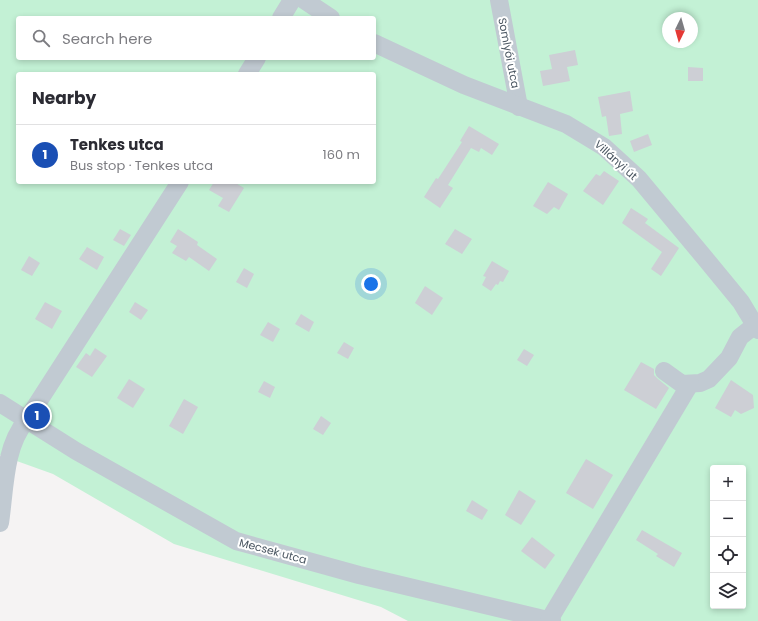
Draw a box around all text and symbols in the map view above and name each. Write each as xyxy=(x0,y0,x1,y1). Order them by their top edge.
north arrow xyxy=(662,12,698,48)
search box xyxy=(16,16,376,60)
street label: Somlyói utca xyxy=(494,16,524,90)
icon: search xyxy=(30,27,52,49)
text: Search here xyxy=(62,28,152,49)
text: Nearby xyxy=(32,86,96,110)
text: Tenkes utca xyxy=(70,134,164,155)
street label: Villányi út xyxy=(591,136,641,184)
text: 1 xyxy=(43,145,47,164)
text: 160 m xyxy=(323,145,360,164)
text: Bus stop · Tenkes utca xyxy=(70,156,213,175)
your location xyxy=(361,274,381,294)
pin: 1 xyxy=(24,401,50,431)
map controls xyxy=(710,465,746,609)
button: + xyxy=(710,465,746,501)
button: − xyxy=(710,501,746,537)
street label: Mecsek utca xyxy=(237,534,309,568)
button: locate xyxy=(710,537,746,573)
button: layers xyxy=(710,573,746,609)

